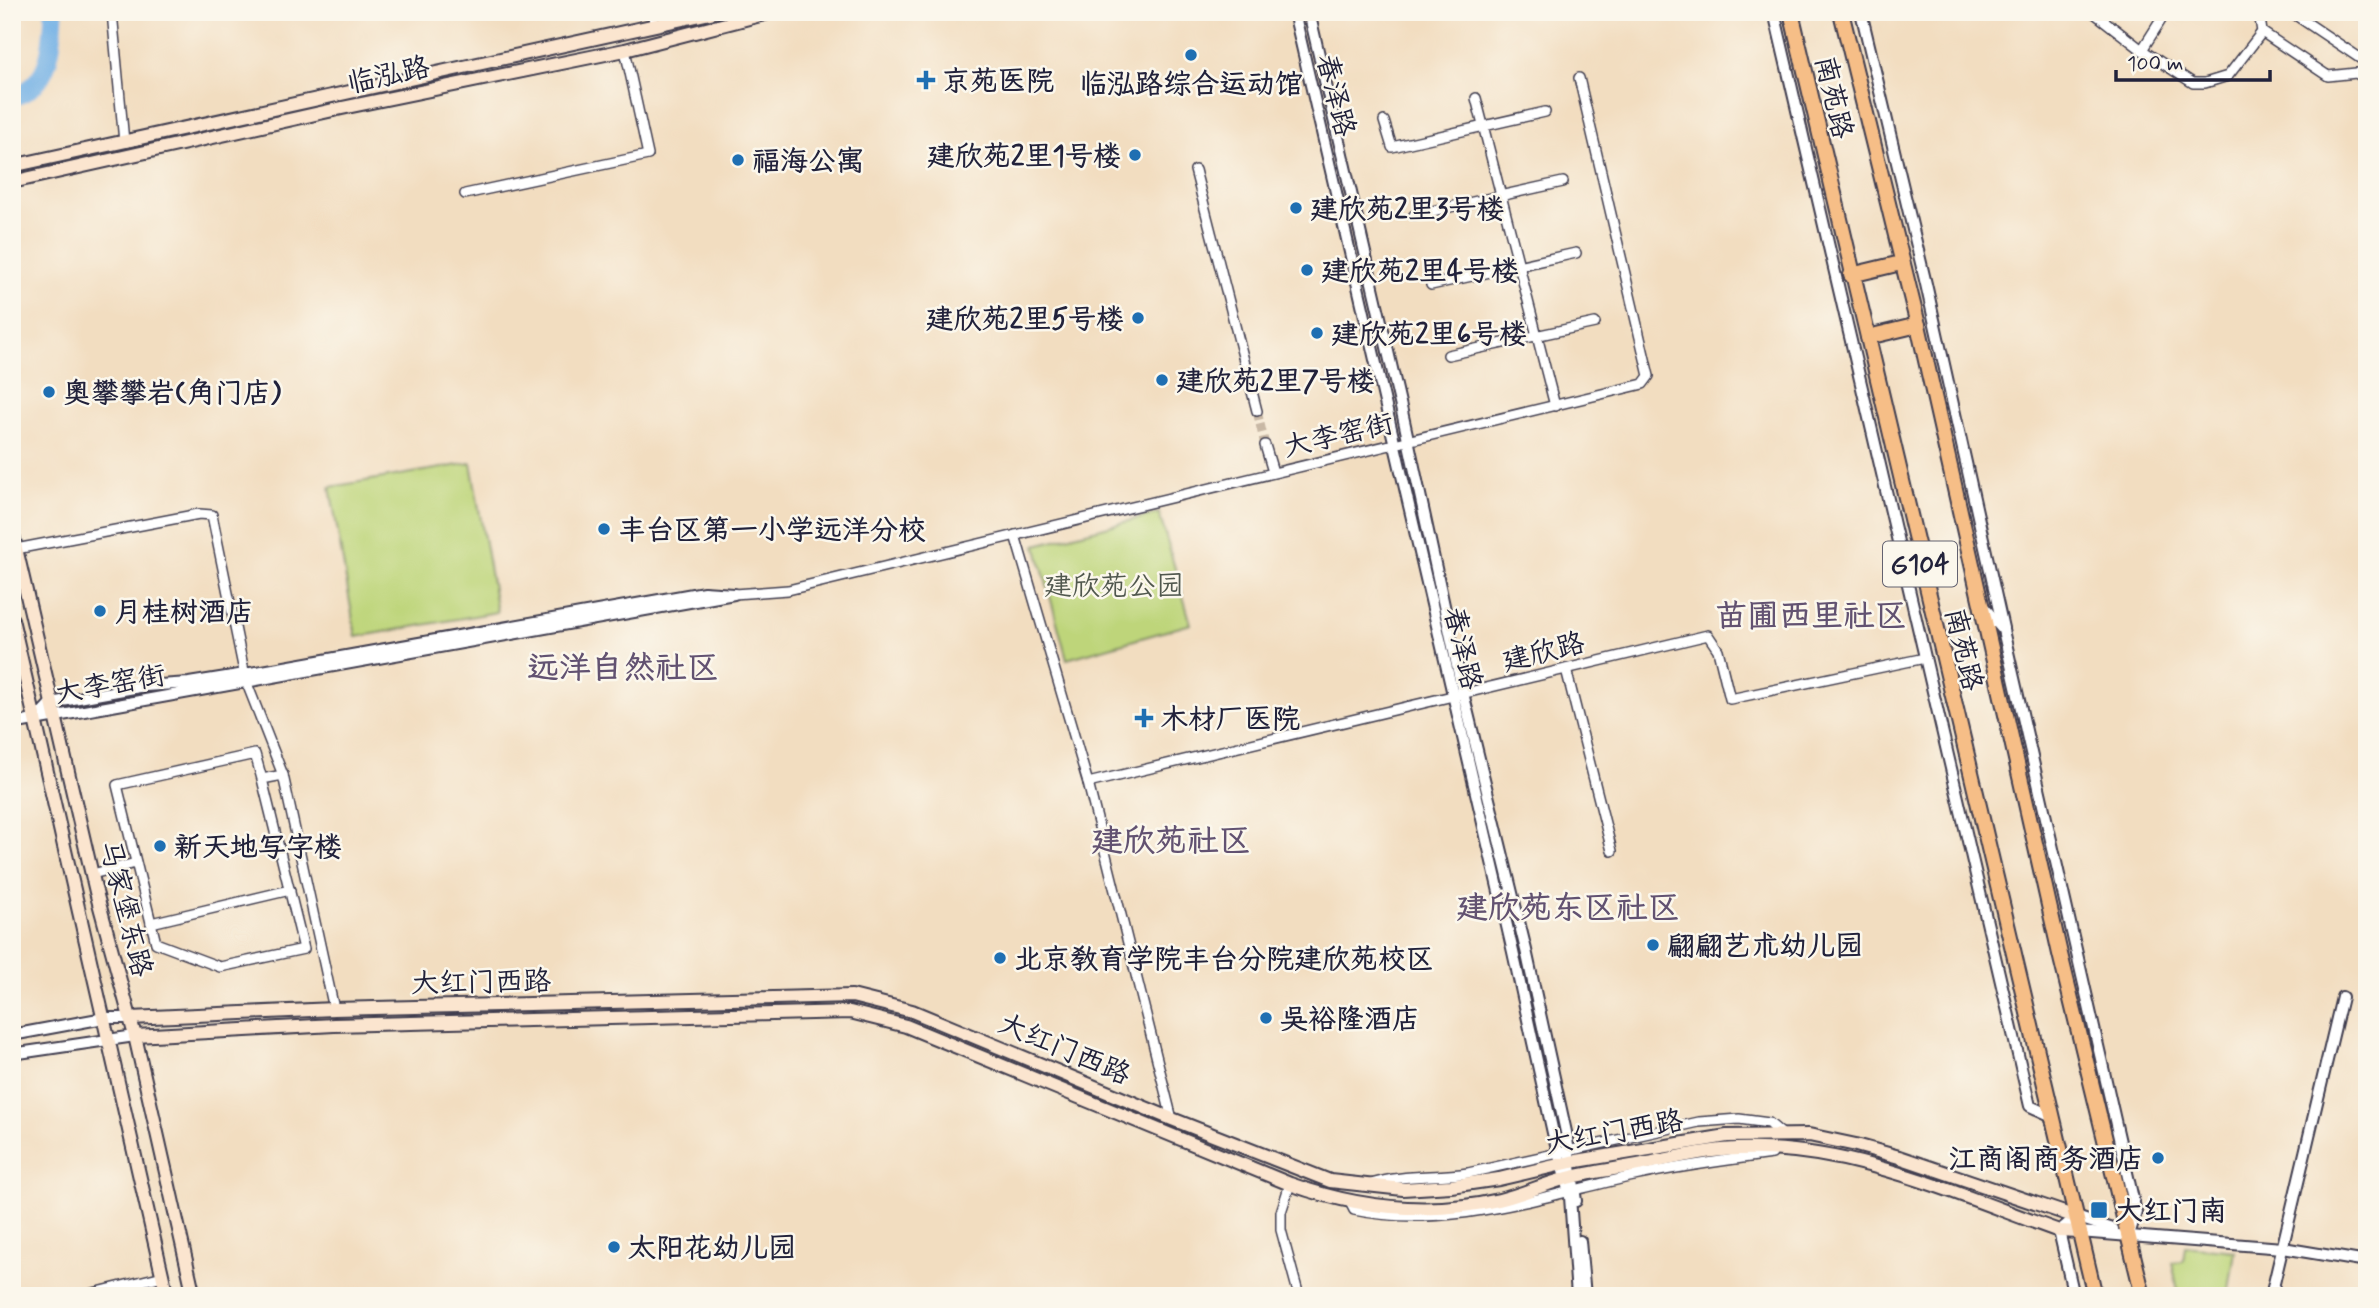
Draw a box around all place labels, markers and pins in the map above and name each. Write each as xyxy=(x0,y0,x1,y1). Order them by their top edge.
marker: 临泓路综合运动馆 xyxy=(1183,47,1199,63)
place label: 京苑医院 xyxy=(942,64,1054,101)
place label: 临泓路综合运动馆 xyxy=(1079,67,1303,104)
marker: 京苑医院 xyxy=(916,70,936,90)
place label: 建欣苑2里1号楼 xyxy=(927,139,1121,176)
place label: 福海公寓 xyxy=(752,144,864,181)
marker: 建欣苑2里1号楼 xyxy=(1127,147,1143,163)
marker: 福海公寓 xyxy=(730,152,746,168)
place label: 建欣苑2里3号楼 xyxy=(1310,192,1504,229)
marker: 建欣苑2里3号楼 xyxy=(1288,200,1304,216)
place label: 建欣苑2里4号楼 xyxy=(1321,254,1519,291)
marker: 建欣苑2里4号楼 xyxy=(1299,262,1315,278)
place label: 建欣苑2里5号楼 xyxy=(925,302,1124,339)
marker: 建欣苑2里5号楼 xyxy=(1130,310,1146,326)
place label: 建欣苑2里6号楼 xyxy=(1331,317,1527,354)
marker: 建欣苑2里6号楼 xyxy=(1309,325,1325,341)
place label: 建欣苑2里7号楼 xyxy=(1176,364,1375,401)
marker: 建欣苑2里7号楼 xyxy=(1154,372,1170,388)
place label: 奥攀攀岩(角门店) xyxy=(63,376,281,413)
marker: 奥攀攀岩(角门店) xyxy=(41,384,57,400)
place label: 丰台区第一小学远洋分校 xyxy=(618,513,926,550)
marker: 丰台区第一小学远洋分校 xyxy=(596,521,612,537)
place label: 月桂树酒店 xyxy=(114,595,254,632)
marker: 月桂树酒店 xyxy=(92,603,108,619)
place label: 木材厂医院 xyxy=(1160,702,1300,739)
marker: 木材厂医院 xyxy=(1134,708,1154,728)
place label: 新天地写字楼 xyxy=(174,830,342,867)
marker: 新天地写字楼 xyxy=(152,838,168,854)
place label: 翩翩艺术幼儿园 xyxy=(1667,929,1863,966)
marker: 翩翩艺术幼儿园 xyxy=(1645,937,1661,953)
place label: 北京教育学院丰台分院建欣苑校区 xyxy=(1014,942,1434,979)
marker: 北京教育学院丰台分院建欣苑校区 xyxy=(992,950,1008,966)
place label: 吴裕隆酒店 xyxy=(1280,1002,1420,1039)
marker: 吴裕隆酒店 xyxy=(1258,1010,1274,1026)
place label: 江商阁商务酒店 xyxy=(1948,1142,2144,1179)
marker: 江商阁商务酒店 xyxy=(2150,1150,2166,1166)
place label: 大红门南 xyxy=(2115,1194,2227,1231)
marker: 大红门南 xyxy=(2089,1200,2109,1220)
place label: 太阳花幼儿园 xyxy=(628,1231,796,1268)
marker: 太阳花幼儿园 xyxy=(606,1239,622,1255)

